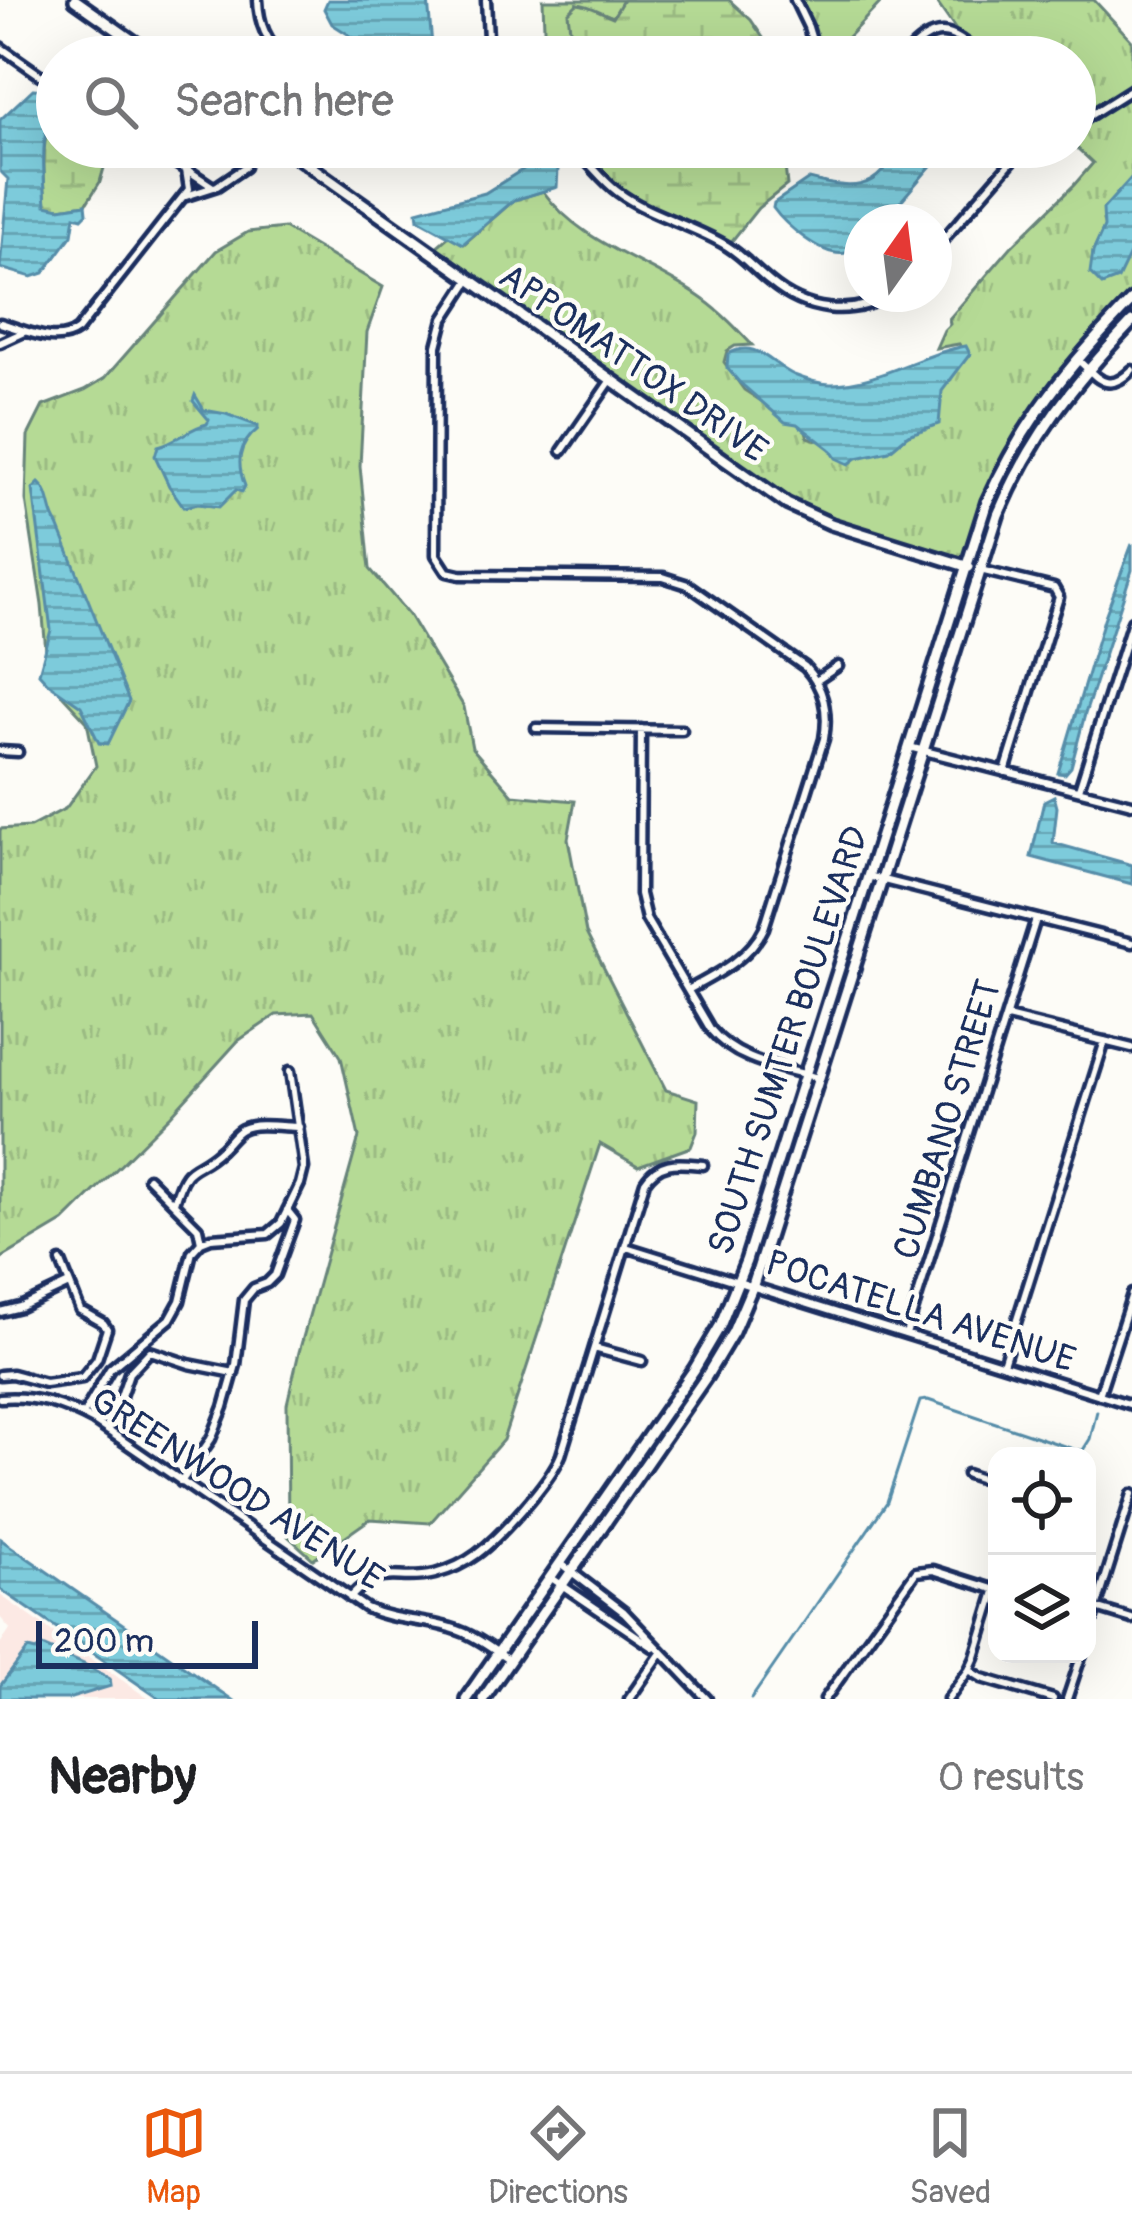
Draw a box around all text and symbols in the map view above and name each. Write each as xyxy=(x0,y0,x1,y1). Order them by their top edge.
search box xyxy=(36,36,1096,168)
icon: search xyxy=(78,69,144,135)
text: Search here xyxy=(174,74,394,130)
north arrow xyxy=(844,204,952,312)
street label: APPOMATTOX DRIVE xyxy=(490,254,776,473)
street label: SOUTH SUMTER BOULEVARD xyxy=(698,820,879,1260)
street label: CUMBANO STREET xyxy=(884,974,1011,1265)
street label: POCATELLA AVENUE xyxy=(760,1240,1081,1383)
street label: GREENWOOD AVENUE xyxy=(82,1378,392,1601)
map controls xyxy=(988,1447,1096,1663)
button: locate xyxy=(988,1447,1096,1555)
button: layers xyxy=(988,1555,1096,1663)
scale bar xyxy=(36,1615,258,1668)
text: 200 m xyxy=(54,1621,154,1662)
text: Nearby xyxy=(48,1745,196,1809)
text: 0 results xyxy=(938,1753,1084,1802)
tab: Map xyxy=(141,2100,207,2213)
tab: Directions xyxy=(488,2100,628,2213)
tab: Saved xyxy=(909,2100,991,2213)

